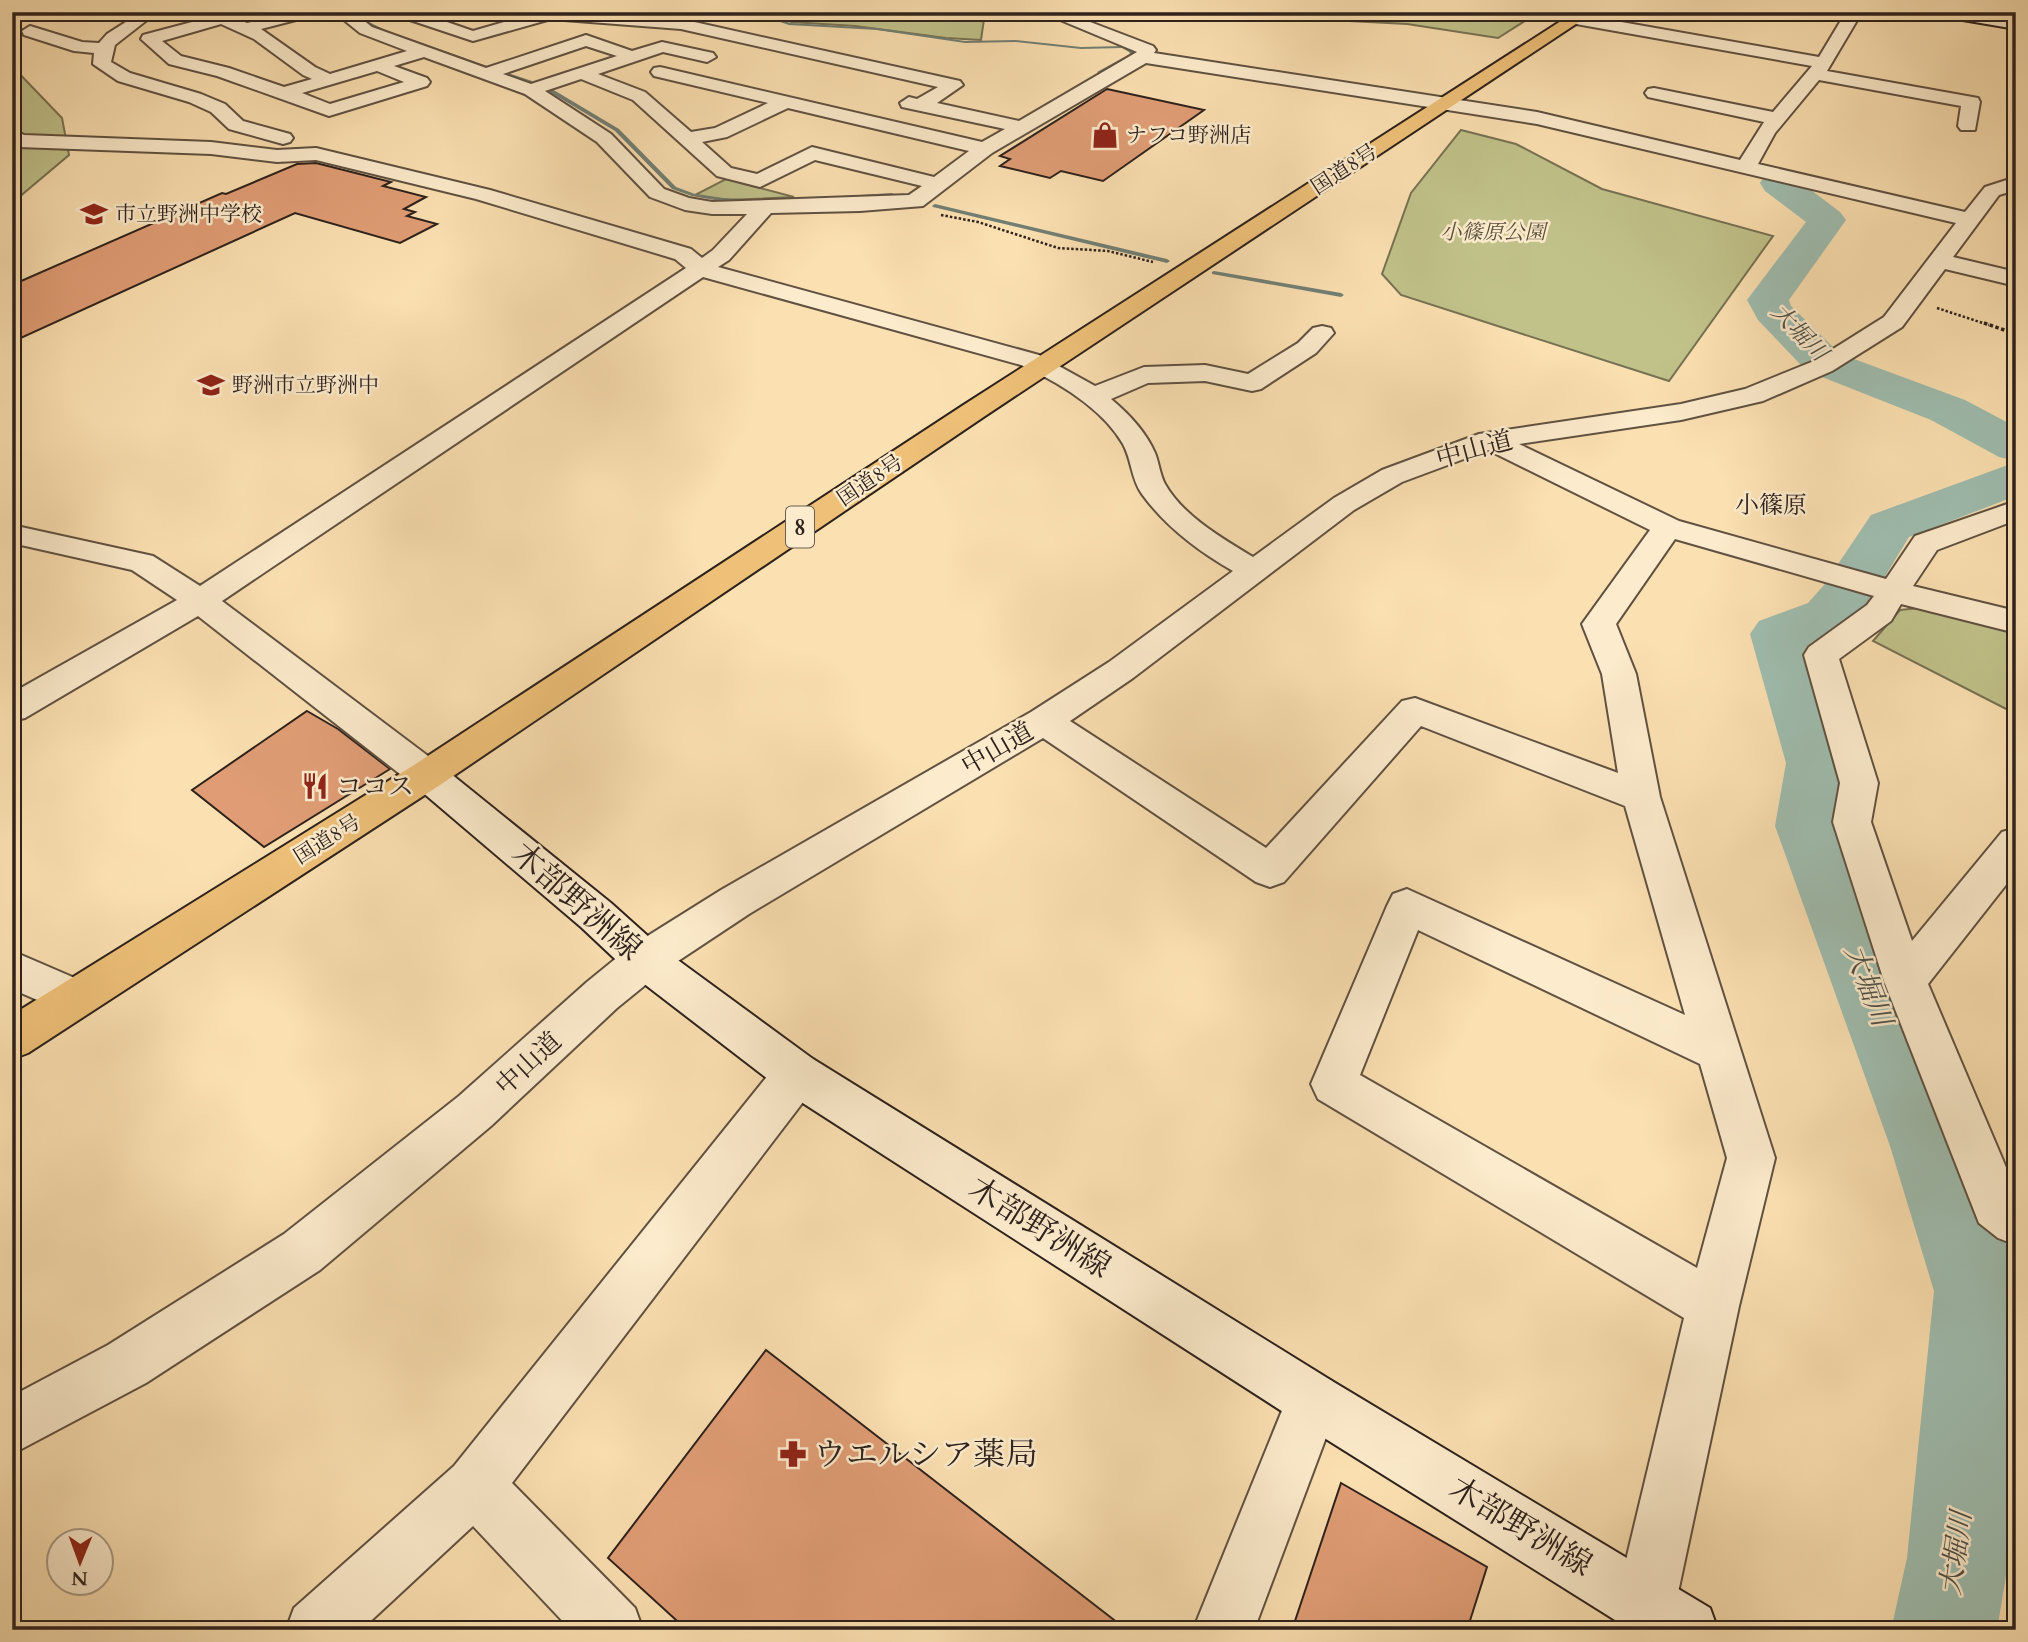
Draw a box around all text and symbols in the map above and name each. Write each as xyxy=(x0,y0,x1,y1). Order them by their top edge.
shop icon: ナフコ野洲店 xyxy=(1090,120,1120,150)
place label: ナフコ野洲店 xyxy=(1126,121,1251,150)
street label: 国道8号 xyxy=(1305,137,1383,202)
school or university icon: 市立野洲中学校 xyxy=(79,199,109,229)
place label: 市立野洲中学校 xyxy=(115,200,262,229)
park label: 小篠原公園 xyxy=(1441,218,1548,247)
water label: 大堀川 xyxy=(1765,297,1837,370)
school or university icon: 野洲市立野洲中 xyxy=(196,370,226,400)
place label: 野洲市立野洲中 xyxy=(232,371,379,400)
street label: 中山道 xyxy=(1432,422,1516,476)
street label: 国道8号 xyxy=(832,448,909,513)
district label: 小篠原 xyxy=(1735,489,1807,522)
road number: 8 xyxy=(786,506,814,548)
street label: 中山道 xyxy=(955,714,1040,783)
place label: ココス xyxy=(336,769,414,804)
restaurant icon: ココス xyxy=(300,771,330,801)
street label: 国道8号 xyxy=(288,808,366,871)
street label: 木部野洲線 xyxy=(502,833,651,971)
water label: 大堀川 xyxy=(1835,939,1902,1034)
street label: 中山道 xyxy=(488,1024,569,1103)
street label: 木部野洲線 xyxy=(960,1167,1119,1289)
place label: ウエルシア薬局 xyxy=(814,1433,1037,1477)
pharmacy icon: ウエルシア薬局 xyxy=(778,1439,808,1469)
street label: 木部野洲線 xyxy=(1441,1467,1600,1587)
water label: 大堀川 xyxy=(1931,1506,1981,1597)
north arrow xyxy=(46,1526,116,1596)
text: N xyxy=(71,1565,88,1591)

